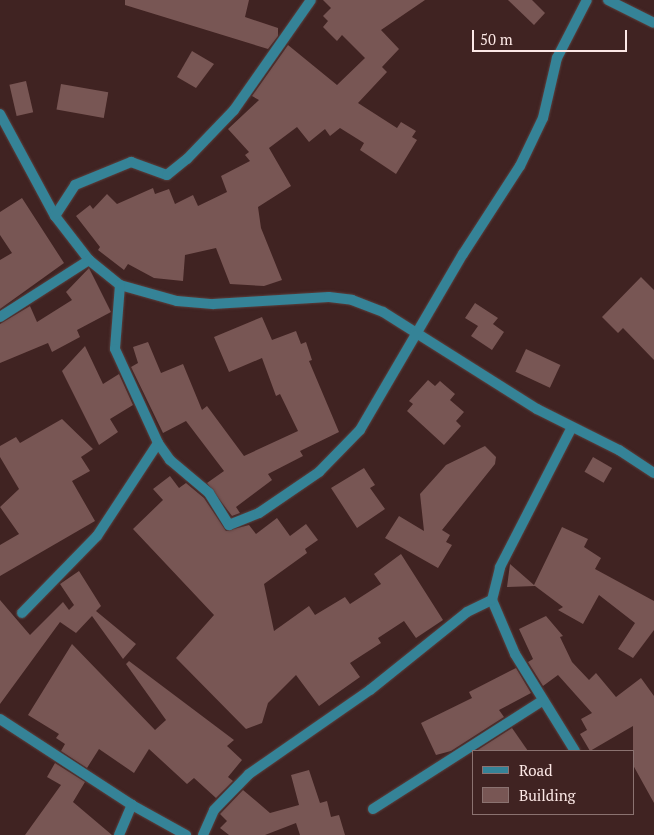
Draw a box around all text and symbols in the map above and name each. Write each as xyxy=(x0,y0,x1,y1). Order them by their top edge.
scale bar xyxy=(474,20,629,52)
text: 50 m xyxy=(480,29,513,49)
legend xyxy=(472,750,634,815)
text: Road xyxy=(519,760,552,780)
text: Building xyxy=(519,785,576,805)

